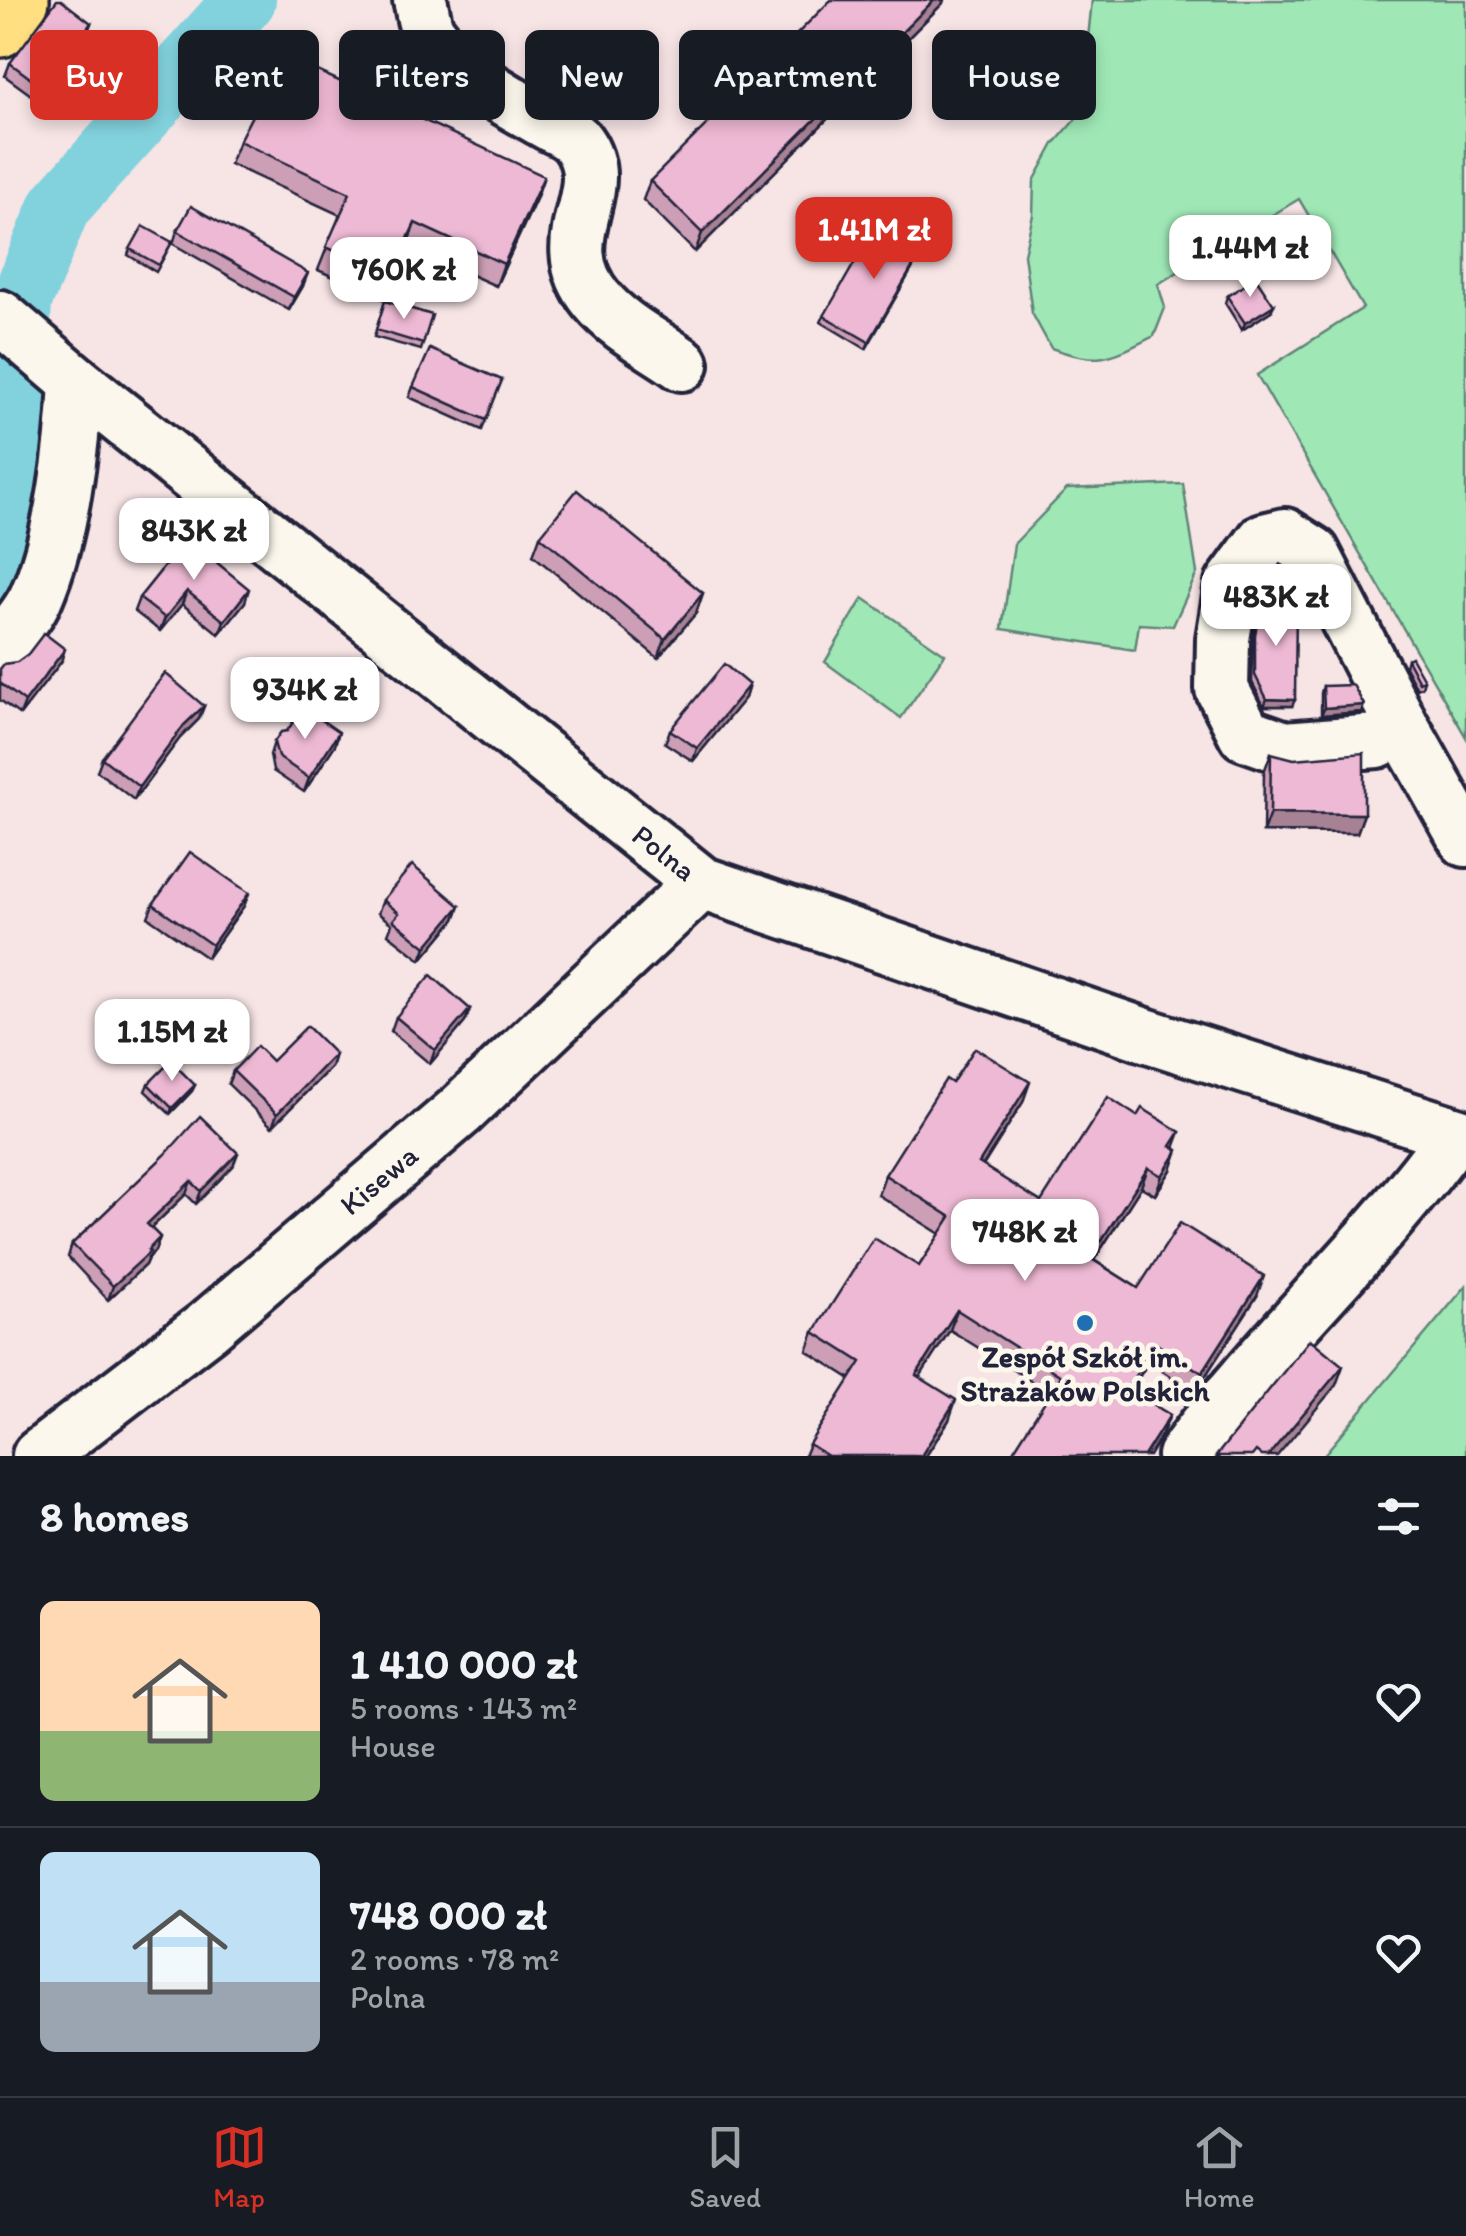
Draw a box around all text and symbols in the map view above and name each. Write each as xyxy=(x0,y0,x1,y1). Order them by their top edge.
chip: Buy xyxy=(30,30,158,120)
chip: Rent xyxy=(178,30,319,120)
chip: Filters xyxy=(339,30,505,120)
chip: New xyxy=(525,30,659,120)
chip: Apartment xyxy=(679,30,912,120)
chip: House xyxy=(932,30,1096,120)
pin: 1.41M zł xyxy=(771,197,977,282)
text: 1.41M zł xyxy=(817,210,931,248)
pin: 1.44M zł xyxy=(1147,215,1353,300)
text: 1.44M zł xyxy=(1191,228,1309,266)
pin: 760K zł xyxy=(312,237,496,322)
text: 760K zł xyxy=(352,250,456,288)
pin: 843K zł xyxy=(102,498,286,583)
text: 843K zł xyxy=(141,511,247,549)
pin: 483K zł xyxy=(1184,564,1368,649)
text: 483K zł xyxy=(1223,577,1329,615)
pin: 934K zł xyxy=(213,657,397,742)
text: 934K zł xyxy=(252,670,358,708)
street label: Polna xyxy=(625,816,704,889)
pin: 1.15M zł xyxy=(69,999,275,1084)
text: 1.15M zł xyxy=(117,1012,227,1050)
street label: Kisewa xyxy=(332,1136,426,1223)
pin: 748K zł xyxy=(933,1199,1117,1284)
text: 748K zł xyxy=(973,1212,1077,1250)
marker: Zespół Szkół im. Strażaków Polskich xyxy=(1074,1312,1096,1334)
place label: Zespół Szkół im. Strażaków Polskich xyxy=(961,1338,1211,1409)
icon: filters xyxy=(1371,1489,1426,1544)
text: 8 homes xyxy=(40,1491,189,1542)
text: 1 410 000 zł xyxy=(350,1638,578,1689)
icon: home xyxy=(120,1641,240,1761)
icon: heart xyxy=(1371,1674,1426,1729)
text: 5 rooms · 143 m² xyxy=(350,1689,577,1727)
text: House xyxy=(350,1727,436,1765)
text: 748 000 zł xyxy=(350,1889,547,1940)
icon: home xyxy=(120,1892,240,2012)
icon: heart xyxy=(1371,1925,1426,1980)
text: 2 rooms · 78 m² xyxy=(350,1940,559,1978)
text: Polna xyxy=(350,1978,426,2016)
tab: Map xyxy=(212,2120,267,2214)
tab: Saved xyxy=(690,2120,761,2214)
tab: Home xyxy=(1184,2120,1255,2214)

